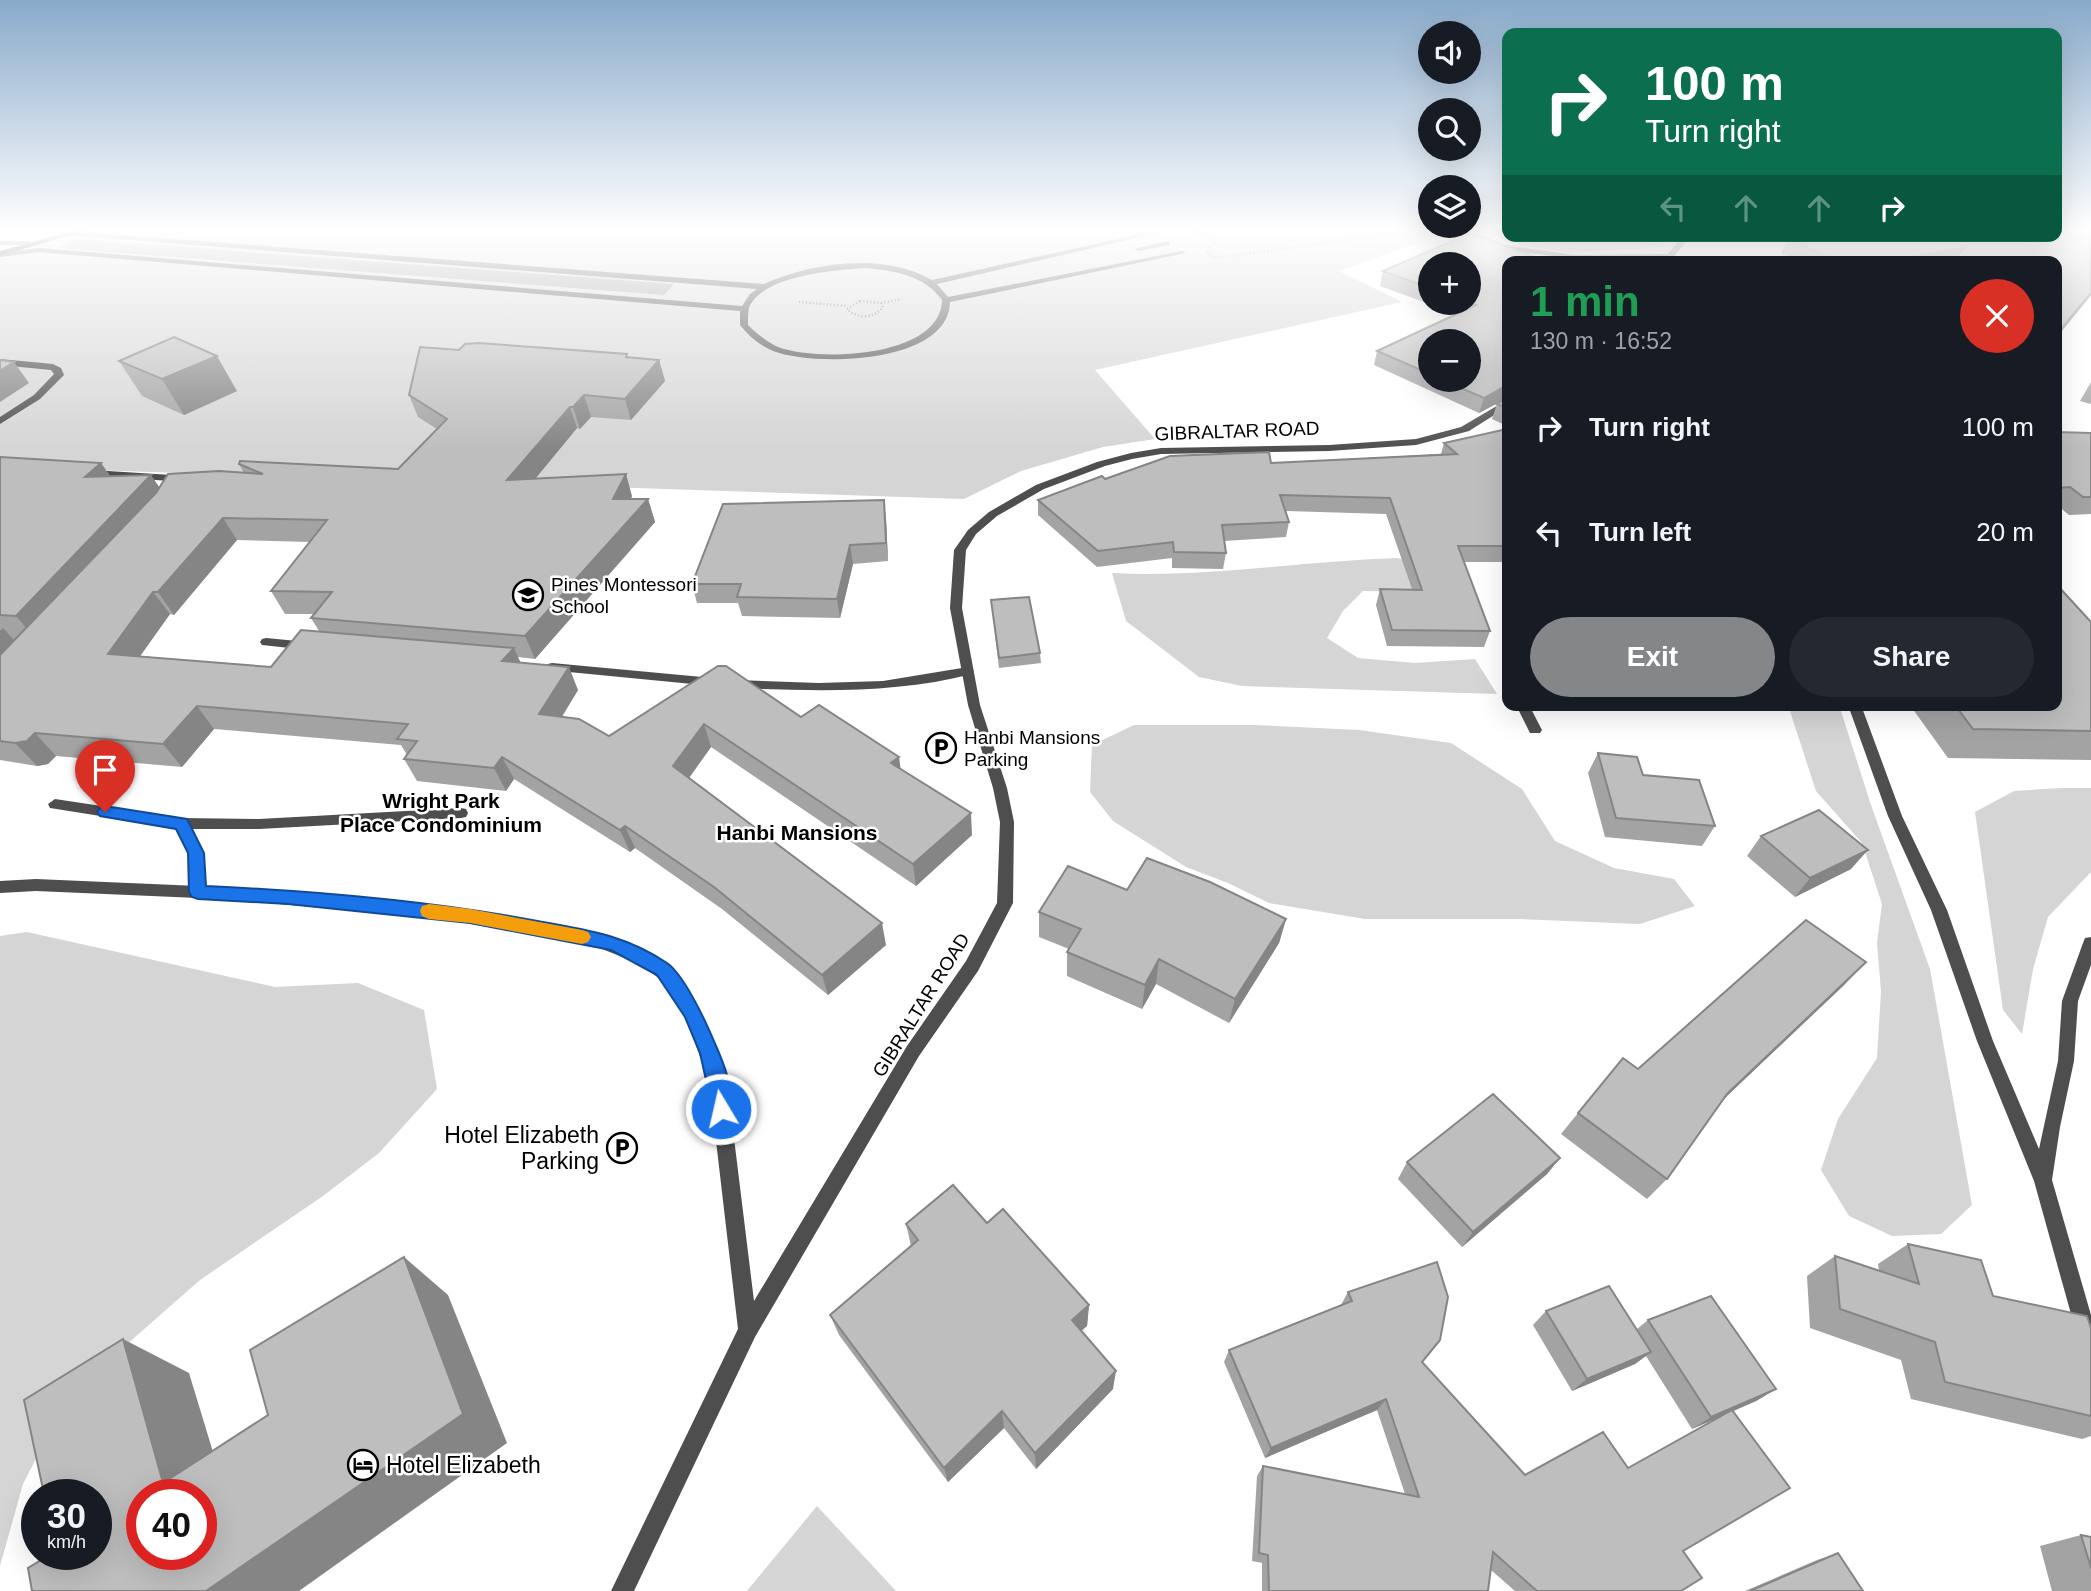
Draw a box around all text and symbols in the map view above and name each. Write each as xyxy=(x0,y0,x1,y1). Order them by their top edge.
map controls xyxy=(1418,21,1481,392)
button: sound xyxy=(1418,21,1481,84)
icon: right xyxy=(1530,56,1621,147)
text: 100 m xyxy=(1645,56,1784,110)
button: search xyxy=(1418,98,1481,161)
text: Turn right xyxy=(1645,113,1781,149)
button: layers xyxy=(1418,175,1481,238)
icon: left xyxy=(1654,189,1692,227)
icon: ahead xyxy=(1727,189,1765,227)
icon: ahead xyxy=(1800,189,1838,227)
icon: right xyxy=(1873,189,1911,227)
button: + xyxy=(1418,252,1481,315)
text: 1 min xyxy=(1530,278,1640,325)
button: close xyxy=(1960,279,2034,353)
text: 130 m · 16:52 xyxy=(1530,328,1672,354)
button: − xyxy=(1418,329,1481,392)
icon: right xyxy=(1530,409,1568,447)
text: Turn right xyxy=(1589,412,1710,442)
text: 100 m xyxy=(1962,412,2034,442)
street label: GIBRALTAR ROAD xyxy=(1154,418,1320,444)
icon: left xyxy=(1530,514,1568,552)
text: Turn left xyxy=(1589,517,1691,547)
text: 20 m xyxy=(1976,517,2034,547)
place label: Pines Montessori School xyxy=(551,574,697,617)
school or university icon: Pines Montessori School xyxy=(511,578,545,612)
button: Exit xyxy=(1530,617,1775,697)
button: Share xyxy=(1789,617,2034,697)
place label: Hanbi Mansions Parking xyxy=(964,727,1100,770)
parking icon: Hanbi Mansions Parking xyxy=(924,731,958,765)
pin xyxy=(75,740,135,812)
icon: arrive xyxy=(86,751,124,789)
district label: Wright Park Place Condominium xyxy=(340,789,542,836)
district label: Hanbi Mansions xyxy=(716,821,878,844)
street label: GIBRALTAR ROAD xyxy=(868,929,974,1081)
position arrow xyxy=(684,1072,758,1146)
place label: Hotel Elizabeth Parking xyxy=(444,1122,599,1174)
parking icon: Hotel Elizabeth Parking xyxy=(605,1131,639,1165)
hotel icon: Hotel Elizabeth xyxy=(346,1448,380,1482)
place label: Hotel Elizabeth xyxy=(386,1452,541,1478)
speed limit sign: 40 xyxy=(126,1479,217,1570)
text: 30 xyxy=(47,1496,86,1535)
text: km/h xyxy=(47,1532,86,1552)

